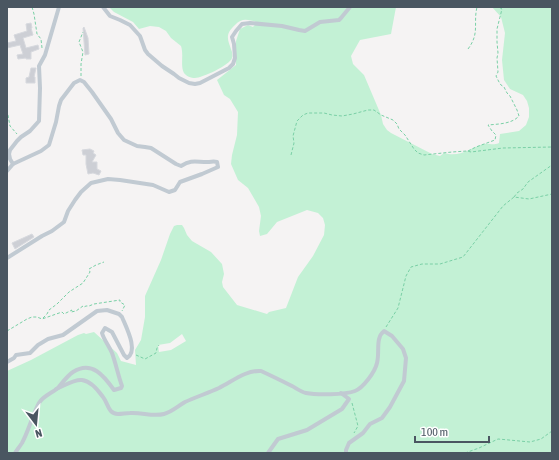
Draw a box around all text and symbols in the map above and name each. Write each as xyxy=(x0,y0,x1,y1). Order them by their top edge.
north arrow xyxy=(16,404,56,444)
scale bar xyxy=(415,418,489,444)
text: 100 m xyxy=(421,425,448,439)
text: N xyxy=(34,427,44,440)

